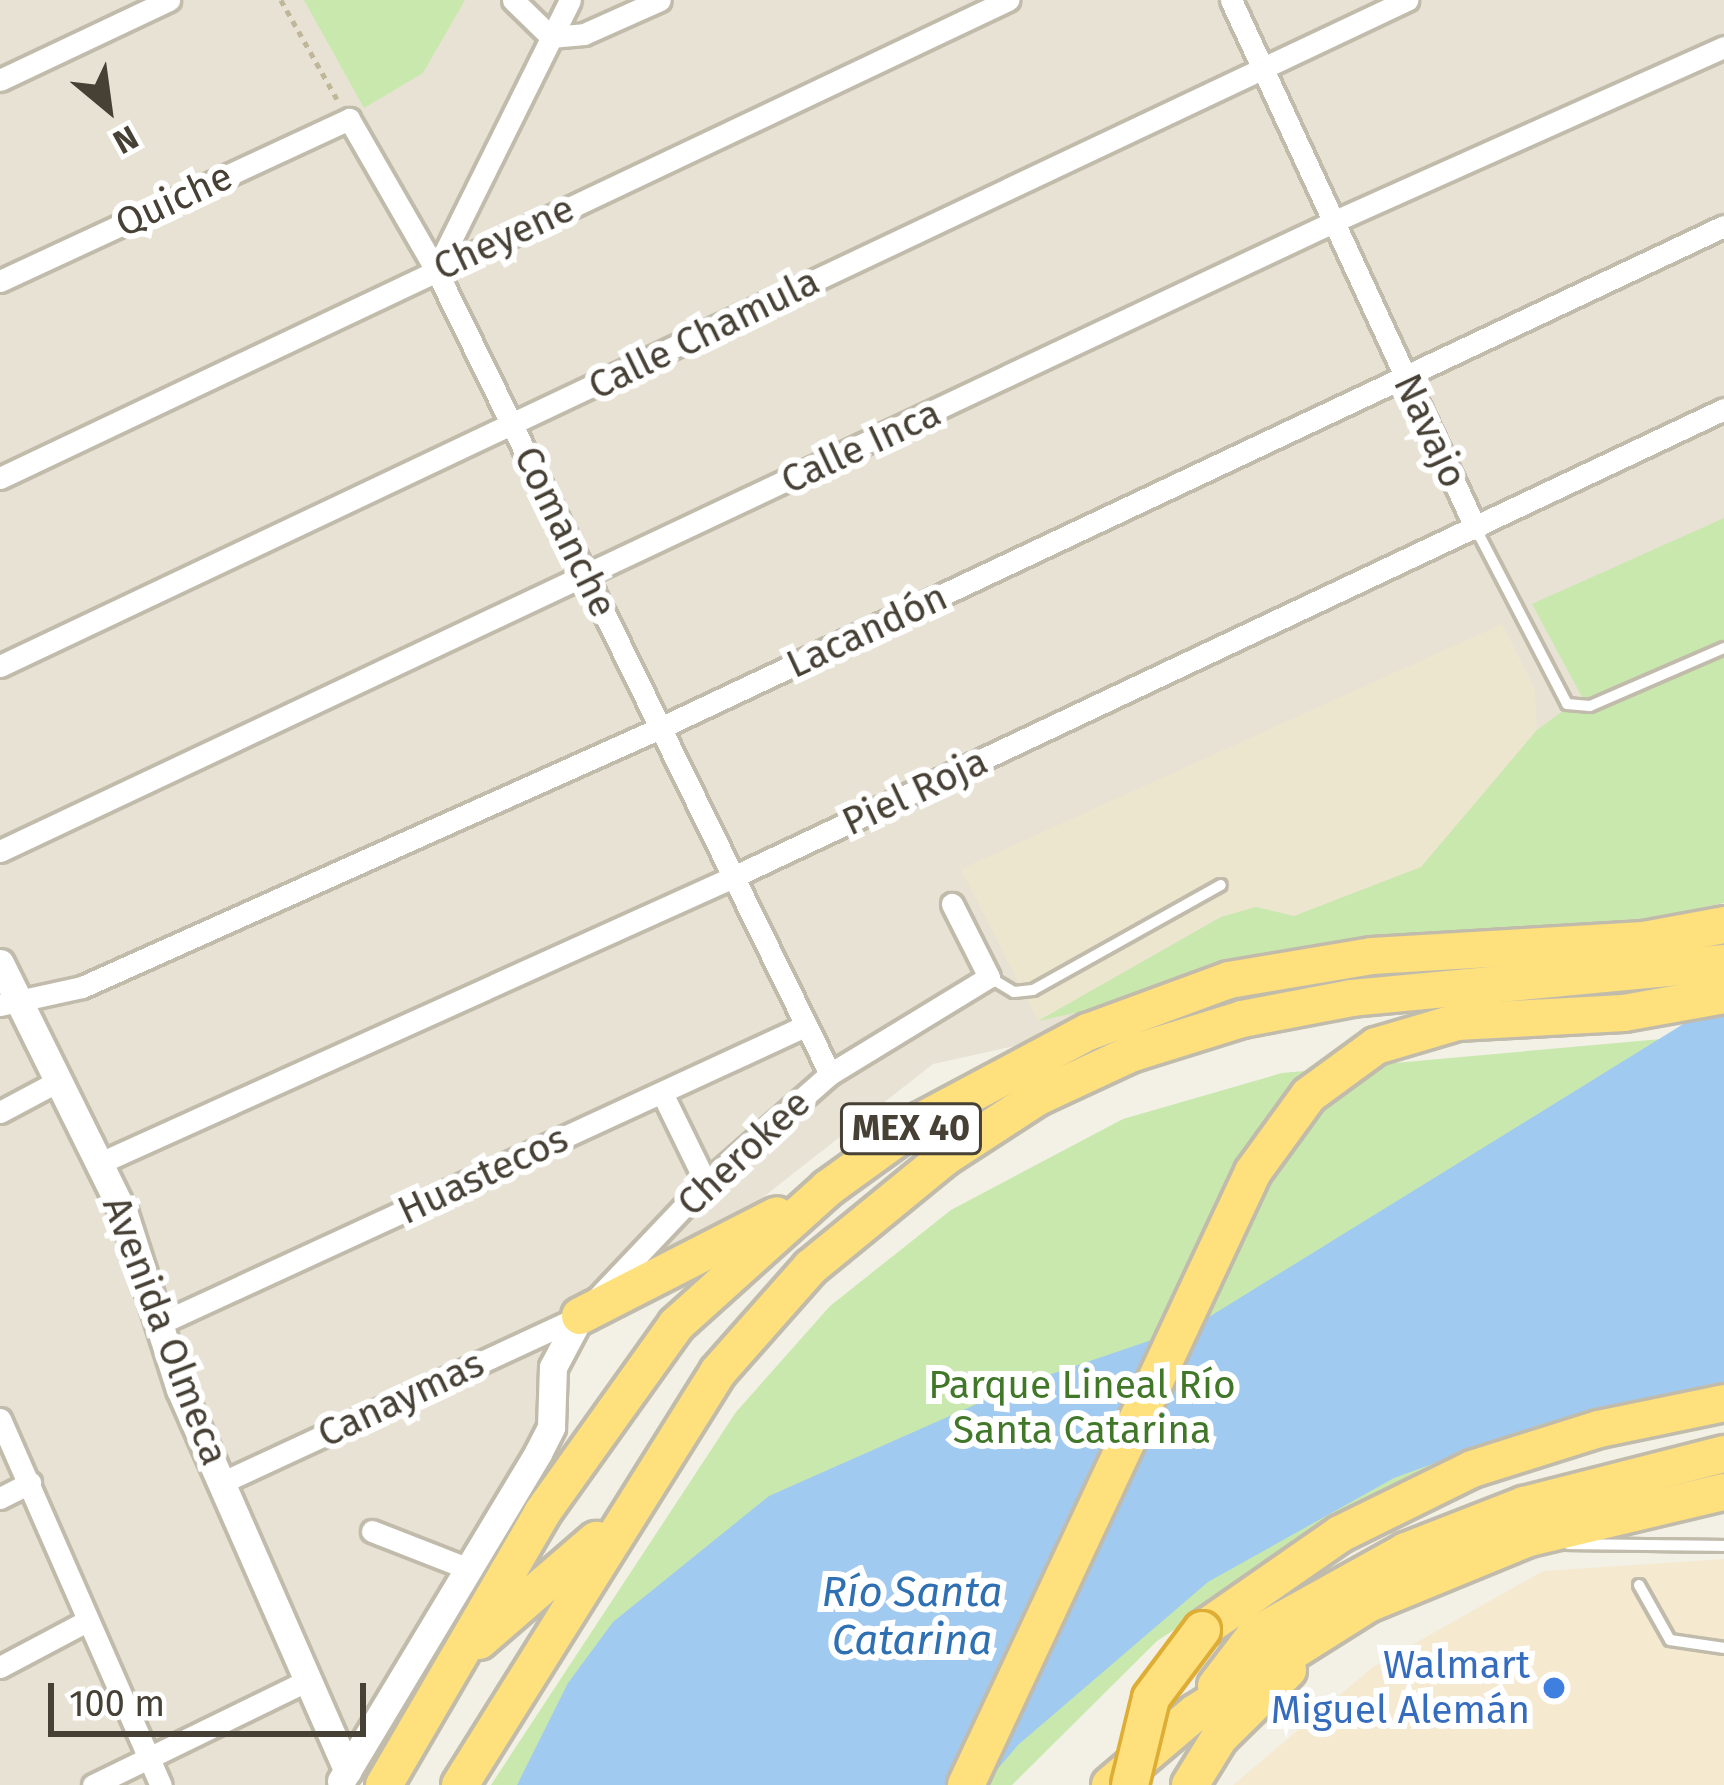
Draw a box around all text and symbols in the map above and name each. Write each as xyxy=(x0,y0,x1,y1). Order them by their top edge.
north arrow xyxy=(48,48,168,168)
text: N xyxy=(106,117,145,162)
street label: Quiche xyxy=(108,153,240,247)
street label: Cheyene xyxy=(426,185,582,291)
street label: Calle Chamula xyxy=(581,258,827,410)
street label: Navajo xyxy=(1383,367,1477,495)
street label: Calle Inca xyxy=(774,390,948,504)
street label: Comanche xyxy=(504,439,626,625)
street label: Lacandón xyxy=(779,574,955,688)
street label: Piel Roja xyxy=(835,738,995,846)
street label: Cherokee xyxy=(668,1080,820,1226)
road number: MEX 40 xyxy=(839,1099,983,1159)
street label: Huastecos xyxy=(391,1115,575,1235)
street label: Avenida Olmeca xyxy=(92,1190,238,1472)
street label: Canaymas xyxy=(311,1340,491,1458)
park label: Parque Lineal Río Santa Catarina xyxy=(928,1363,1236,1454)
water label: Río Santa Catarina xyxy=(822,1567,1002,1666)
place label: Walmart Miguel Alemán xyxy=(1271,1643,1530,1734)
scale bar xyxy=(54,1659,372,1733)
marker: Walmart Miguel Alemán xyxy=(1541,1675,1567,1701)
text: 100 m xyxy=(69,1682,165,1726)

